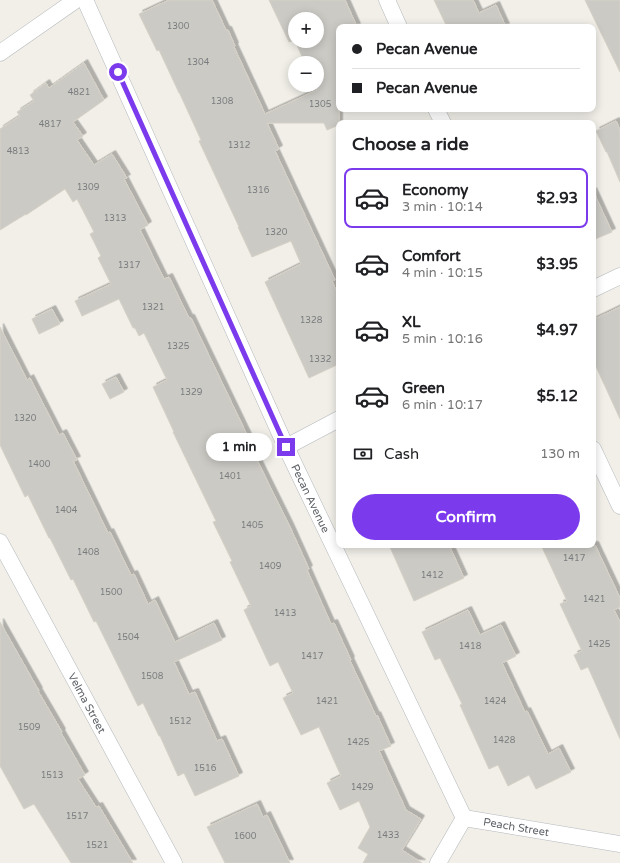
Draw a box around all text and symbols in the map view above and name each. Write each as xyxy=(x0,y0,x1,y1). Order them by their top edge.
map controls xyxy=(288,12,324,92)
button: + xyxy=(288,12,324,48)
house number: 1300 xyxy=(167,21,190,32)
text: Pecan Avenue xyxy=(376,40,478,58)
button: − xyxy=(288,56,324,92)
house number: 1304 xyxy=(187,57,210,68)
route start xyxy=(109,63,127,81)
text: Pecan Avenue xyxy=(376,79,478,97)
house number: 4821 xyxy=(68,87,90,98)
house number: 1308 xyxy=(211,96,234,107)
house number: 1305 xyxy=(309,99,332,110)
house number: 4817 xyxy=(39,119,62,130)
text: Choose a ride xyxy=(352,133,469,155)
house number: 1312 xyxy=(228,140,250,151)
house number: 4813 xyxy=(7,146,29,157)
icon: car xyxy=(354,180,390,216)
text: Economy xyxy=(402,181,468,199)
house number: 1309 xyxy=(77,182,100,193)
house number: 1316 xyxy=(247,185,270,196)
text: $2.93 xyxy=(537,189,578,207)
text: 3 min · 10:14 xyxy=(402,199,483,215)
house number: 1313 xyxy=(104,213,126,224)
house number: 1320 xyxy=(265,227,288,238)
icon: car xyxy=(354,246,390,282)
text: Comfort xyxy=(402,247,461,265)
text: $3.95 xyxy=(537,255,578,273)
house number: 1317 xyxy=(118,260,141,271)
text: 4 min · 10:15 xyxy=(402,265,483,281)
house number: 1321 xyxy=(142,302,164,313)
icon: car xyxy=(354,312,390,348)
text: XL xyxy=(402,313,421,331)
house number: 1328 xyxy=(300,315,323,326)
text: $4.97 xyxy=(537,321,578,339)
text: 5 min · 10:16 xyxy=(402,331,483,347)
house number: 1325 xyxy=(167,341,190,352)
house number: 1332 xyxy=(309,354,331,365)
icon: car xyxy=(354,378,390,414)
text: Green xyxy=(402,379,445,397)
house number: 1329 xyxy=(180,387,203,398)
text: $5.12 xyxy=(537,387,578,405)
text: 6 min · 10:17 xyxy=(402,397,483,413)
house number: 1320 xyxy=(14,413,37,424)
callout: 1 min xyxy=(206,433,272,461)
route end xyxy=(277,438,295,456)
text: 1 min xyxy=(222,439,256,455)
icon: cash xyxy=(352,443,374,465)
text: Cash xyxy=(384,445,419,463)
text: 130 m xyxy=(540,446,580,462)
house number: 1400 xyxy=(28,459,51,470)
street label: Pecan Avenue xyxy=(288,462,332,535)
house number: 1401 xyxy=(219,471,241,482)
button: Confirm xyxy=(352,494,580,540)
house number: 1404 xyxy=(55,505,78,516)
house number: 1405 xyxy=(241,520,264,531)
house number: 1408 xyxy=(77,547,100,558)
house number: 1417 xyxy=(563,553,586,564)
house number: 1409 xyxy=(259,561,282,572)
house number: 1412 xyxy=(421,570,443,581)
house number: 1500 xyxy=(100,587,123,598)
house number: 1421 xyxy=(583,594,605,605)
house number: 1413 xyxy=(274,608,296,619)
house number: 1504 xyxy=(117,632,140,643)
house number: 1425 xyxy=(588,639,611,650)
house number: 1418 xyxy=(459,641,482,652)
house number: 1417 xyxy=(301,651,324,662)
street label: Velma Street xyxy=(65,671,108,736)
house number: 1508 xyxy=(141,671,164,682)
house number: 1421 xyxy=(316,696,338,707)
house number: 1424 xyxy=(484,696,507,707)
house number: 1512 xyxy=(169,716,191,727)
house number: 1509 xyxy=(18,722,41,733)
house number: 1428 xyxy=(493,735,516,746)
house number: 1425 xyxy=(347,737,370,748)
house number: 1516 xyxy=(194,763,217,774)
house number: 1513 xyxy=(41,770,63,781)
house number: 1429 xyxy=(351,782,374,793)
house number: 1517 xyxy=(66,811,89,822)
street label: Peach Street xyxy=(482,815,550,839)
house number: 1433 xyxy=(377,830,399,841)
house number: 1600 xyxy=(234,831,257,842)
house number: 1521 xyxy=(86,840,108,851)

